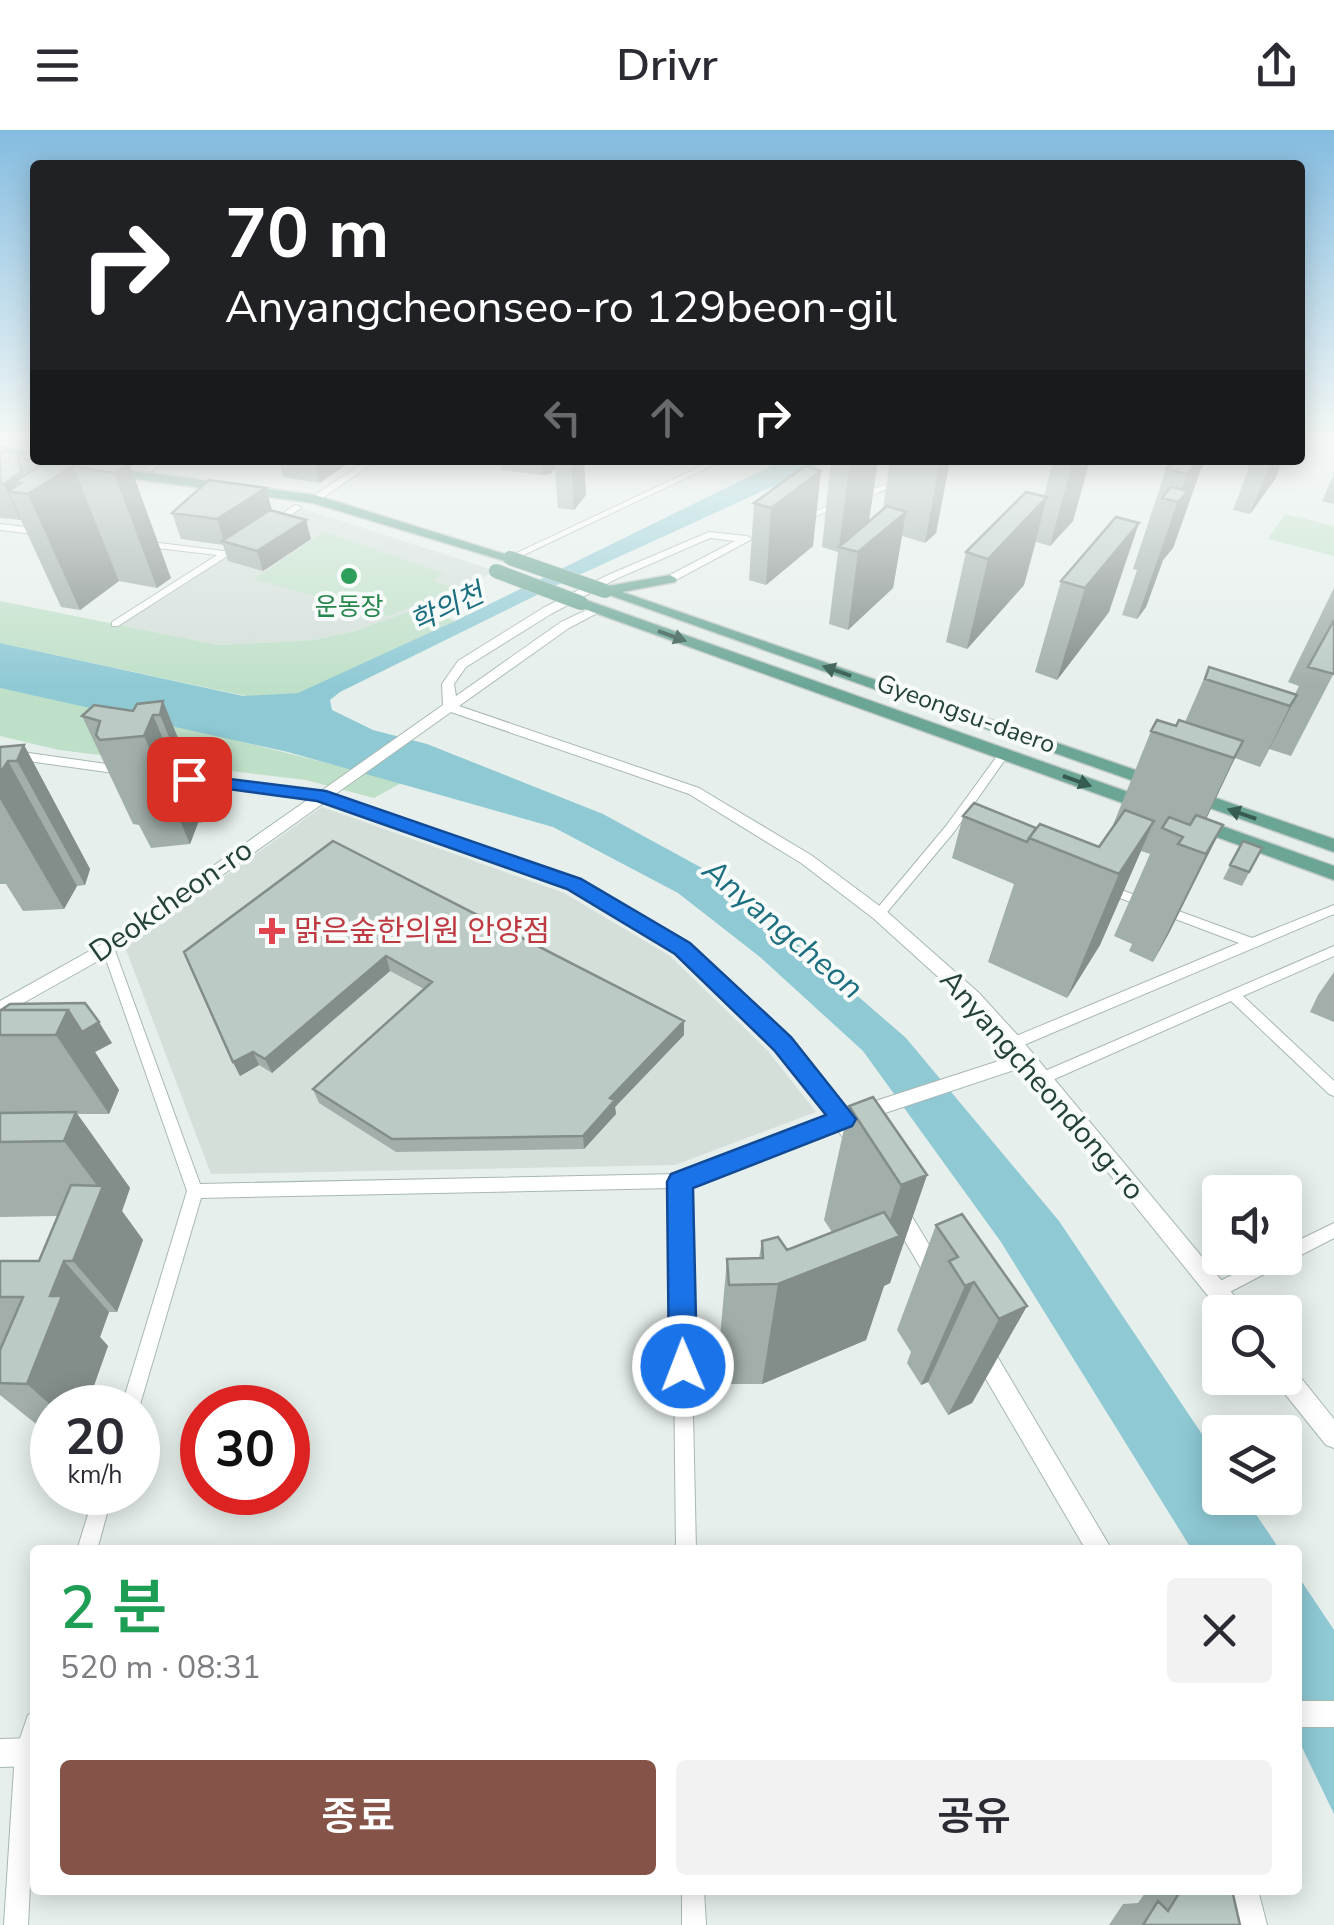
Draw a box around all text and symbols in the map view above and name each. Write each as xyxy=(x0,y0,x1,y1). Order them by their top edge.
text: Drivr xyxy=(616,35,718,96)
icon: menu xyxy=(30,38,85,93)
icon: share xyxy=(1249,38,1304,93)
text: 70 m xyxy=(225,186,389,282)
icon: right xyxy=(60,200,190,330)
text: Anyangcheonseo-ro 129beon-gil xyxy=(225,277,897,338)
icon: left xyxy=(535,390,590,445)
icon: ahead xyxy=(640,390,695,445)
icon: right xyxy=(745,390,800,445)
marker: 운동장 xyxy=(338,565,360,587)
water label: 학의천 xyxy=(404,573,493,642)
place label: 운동장 xyxy=(314,590,384,624)
one-way arrow xyxy=(658,629,688,644)
one-way arrow xyxy=(821,663,851,678)
street label: Gyeongsu-daero xyxy=(872,666,1060,762)
pin xyxy=(147,737,232,822)
icon: arrive xyxy=(162,752,217,807)
one-way arrow xyxy=(1063,774,1093,789)
one-way arrow xyxy=(1227,806,1257,821)
street label: Deokcheon-ro xyxy=(81,830,261,972)
water label: Anyangcheon xyxy=(693,848,872,1009)
place label: 맑은숲한의원 안양점 xyxy=(294,911,550,952)
marker: 맑은숲한의원 안양점 xyxy=(259,918,285,944)
street label: Anyangcheondong-ro xyxy=(930,961,1154,1209)
map controls xyxy=(1202,1175,1302,1515)
button: sound xyxy=(1202,1175,1302,1275)
button: search xyxy=(1202,1295,1302,1395)
position arrow xyxy=(631,1314,735,1418)
speed limit sign: 30 xyxy=(180,1385,310,1515)
text: 20 xyxy=(65,1403,125,1472)
button: layers xyxy=(1202,1415,1302,1515)
text: km/h xyxy=(67,1458,123,1492)
text: 2 분 xyxy=(60,1567,167,1649)
button: close xyxy=(1167,1578,1272,1683)
text: 520 m · 08:31 xyxy=(60,1646,261,1689)
button: 종료 xyxy=(60,1760,656,1875)
button: 공유 xyxy=(676,1760,1272,1875)

